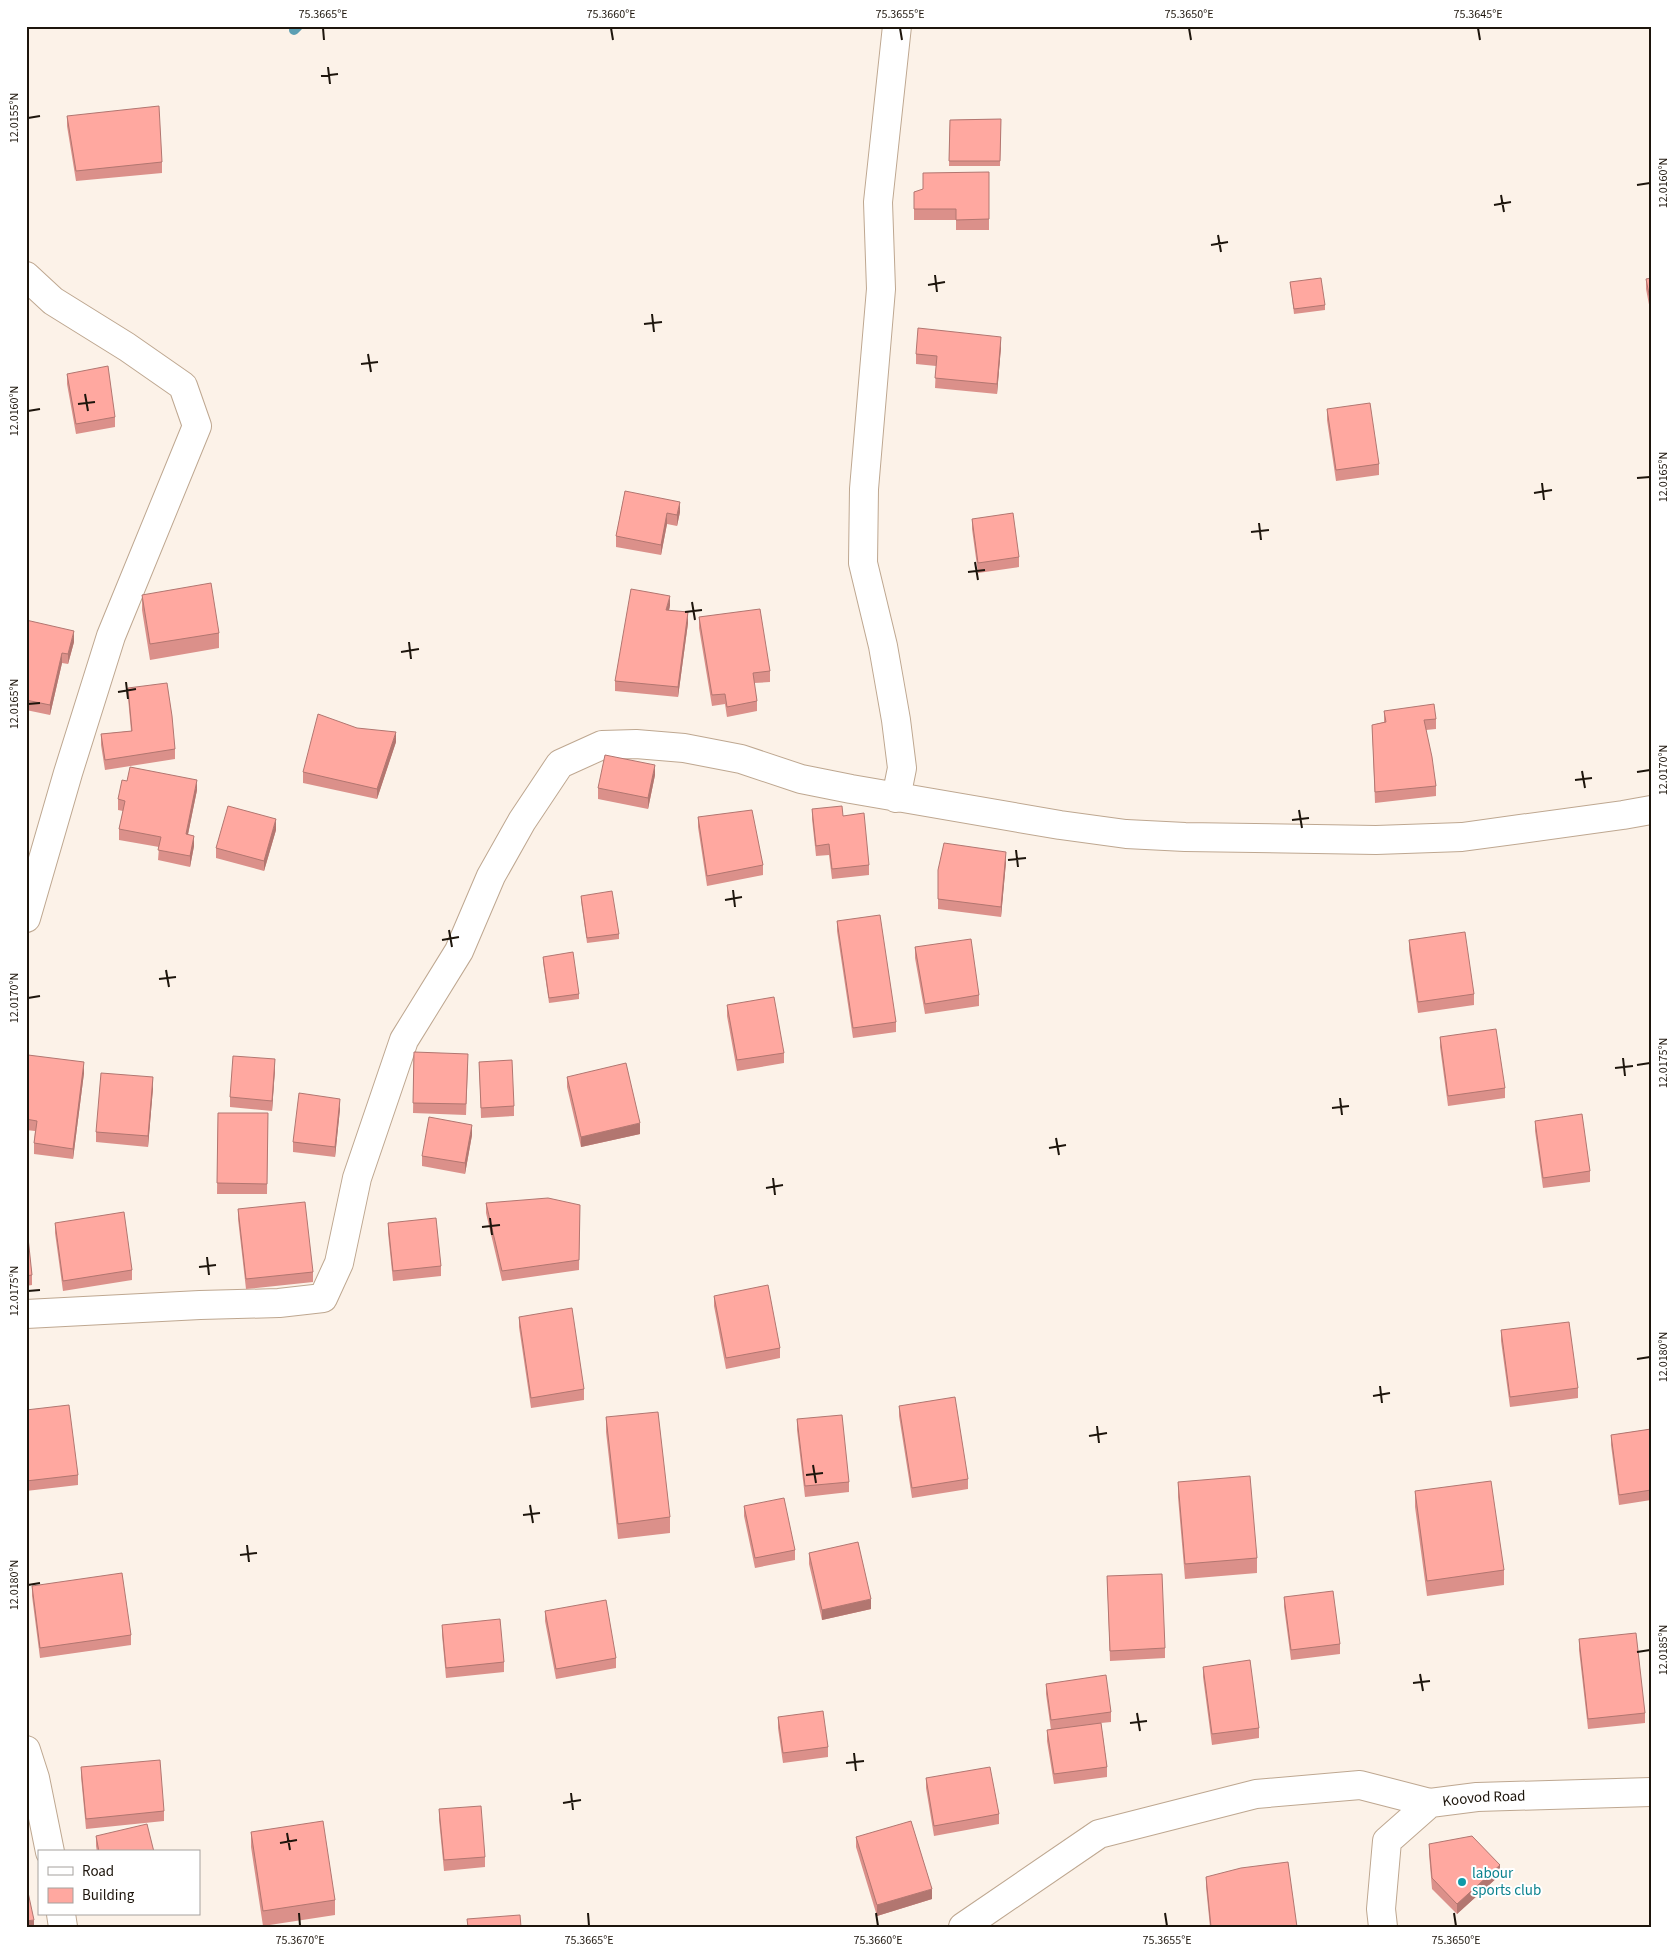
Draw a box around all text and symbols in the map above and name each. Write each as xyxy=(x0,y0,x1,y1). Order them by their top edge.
text: 75.3665°E xyxy=(298,6,348,23)
text: 75.3660°E xyxy=(586,6,636,23)
text: 75.3655°E xyxy=(875,6,925,23)
text: 75.3650°E xyxy=(1164,6,1214,23)
text: 75.3645°E xyxy=(1453,6,1503,23)
text: 12.0155°N xyxy=(6,93,23,143)
text: 12.0160°N xyxy=(1655,158,1672,208)
text: 12.0160°N xyxy=(6,386,23,436)
text: 12.0165°N xyxy=(1655,452,1672,502)
text: 12.0165°N xyxy=(6,679,23,729)
text: 12.0170°N xyxy=(1655,745,1672,795)
text: 12.0170°N xyxy=(6,973,23,1023)
text: 12.0175°N xyxy=(1655,1038,1672,1088)
text: 12.0175°N xyxy=(6,1266,23,1316)
text: 12.0180°N xyxy=(1655,1332,1672,1382)
text: 12.0180°N xyxy=(6,1560,23,1610)
text: 12.0185°N xyxy=(1655,1625,1672,1675)
street label: Koovod Road xyxy=(1441,1786,1526,1812)
legend xyxy=(38,1850,200,1916)
text: Road xyxy=(82,1861,114,1882)
place label: labour sports club xyxy=(1472,1863,1541,1901)
marker: labour sports club xyxy=(1456,1876,1468,1888)
text: Building xyxy=(82,1885,135,1906)
text: 75.3670°E xyxy=(275,1932,325,1949)
text: 75.3665°E xyxy=(564,1932,614,1949)
text: 75.3660°E xyxy=(853,1932,903,1949)
text: 75.3655°E xyxy=(1142,1932,1192,1949)
text: 75.3650°E xyxy=(1431,1932,1481,1949)

